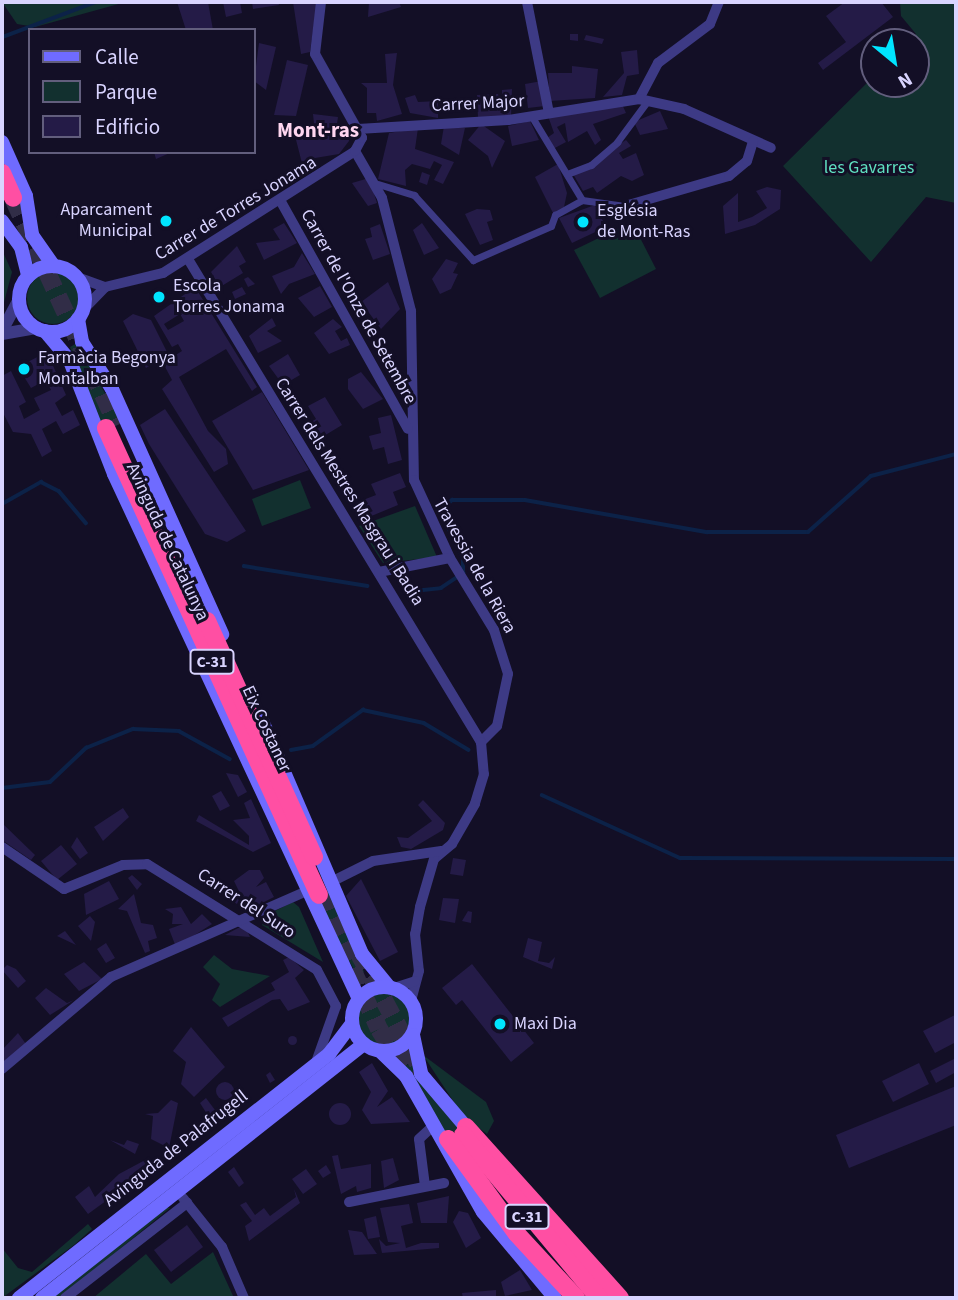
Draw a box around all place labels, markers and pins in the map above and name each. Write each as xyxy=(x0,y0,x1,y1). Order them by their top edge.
place label: Aparcament Municipal xyxy=(60,200,152,242)
place label: Església de Mont-Ras xyxy=(597,201,690,244)
marker: Aparcament Municipal xyxy=(158,213,174,229)
marker: Església de Mont-Ras xyxy=(575,214,591,230)
place label: Escola Torres Jonama xyxy=(173,276,285,318)
marker: Escola Torres Jonama xyxy=(151,289,167,305)
place label: Farmàcia Begonya Montalban xyxy=(38,348,176,390)
marker: Farmàcia Begonya Montalban xyxy=(16,361,32,377)
place label: Maxi Dia xyxy=(514,1013,577,1035)
marker: Maxi Dia xyxy=(492,1016,508,1032)

